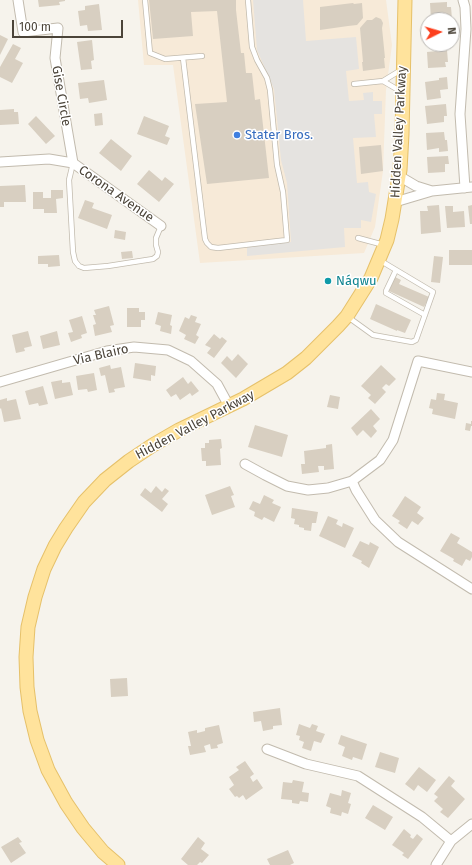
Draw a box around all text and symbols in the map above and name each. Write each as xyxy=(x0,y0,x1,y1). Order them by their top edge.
scale bar xyxy=(14,12,125,38)
north arrow xyxy=(420,12,460,52)
text: 100 m xyxy=(19,20,51,34)
text: N xyxy=(445,27,458,35)
street label: Gise Circle xyxy=(48,65,74,127)
street label: Hidden Valley Parkway xyxy=(388,66,410,198)
place label: Stater Bros. xyxy=(245,127,313,143)
marker: Stater Bros. xyxy=(232,130,242,140)
street label: Corona Avenue xyxy=(75,162,157,226)
place label: Náqwu xyxy=(336,273,377,289)
marker: Náqwu xyxy=(323,276,333,286)
street label: Via Blairo xyxy=(72,341,130,369)
street label: Hidden Valley Parkway xyxy=(133,387,257,463)

